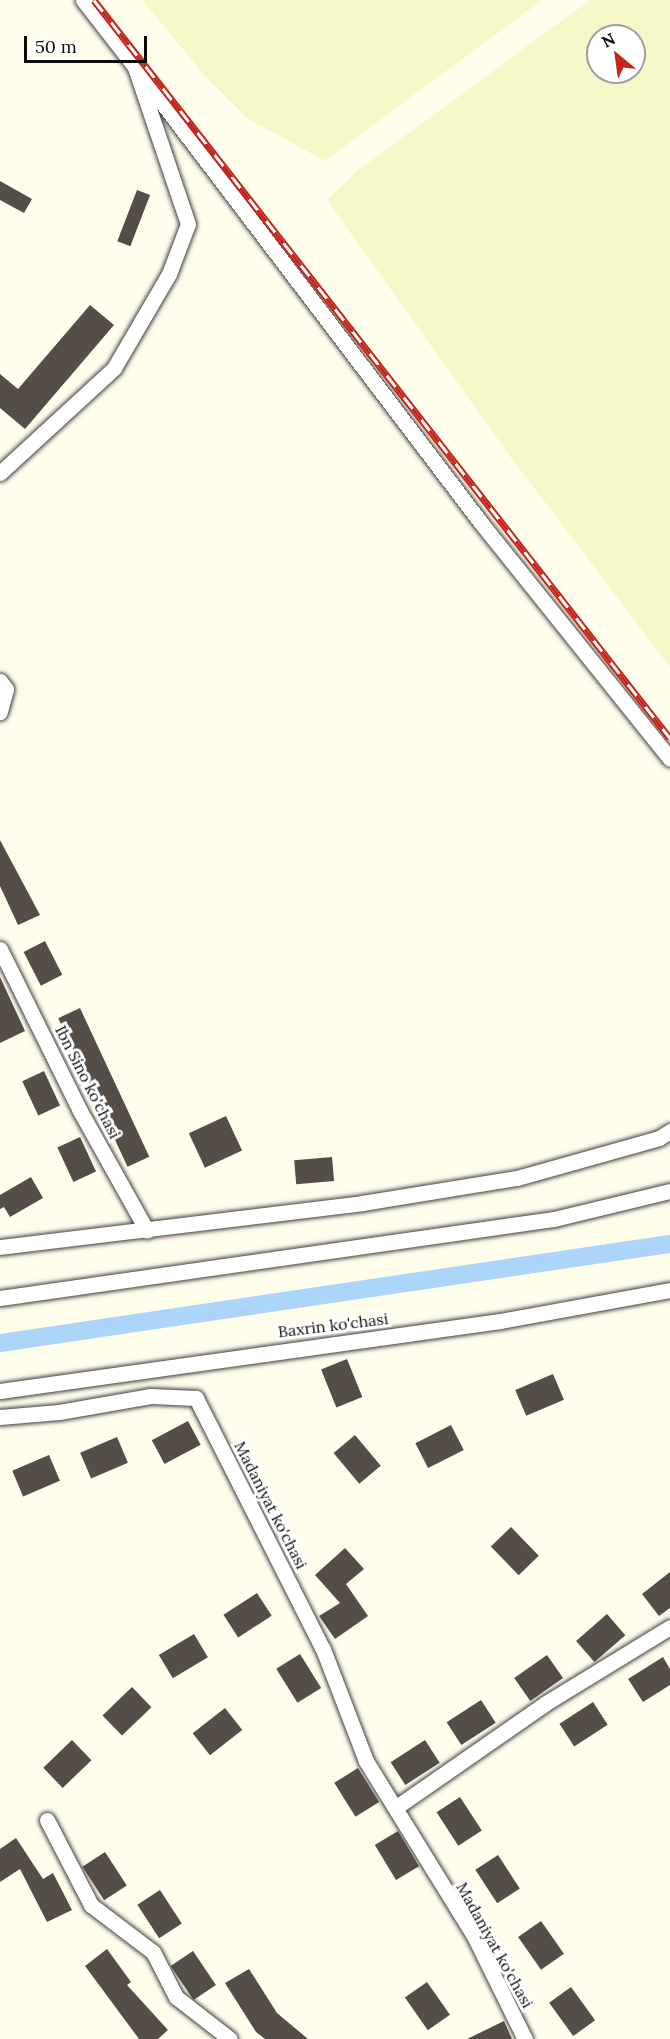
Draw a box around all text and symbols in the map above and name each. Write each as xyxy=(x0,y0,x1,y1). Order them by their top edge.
scale bar xyxy=(27,24,150,62)
north arrow xyxy=(586,24,646,84)
text: N xyxy=(598,28,619,52)
text: 50 m xyxy=(35,35,77,58)
street label: Ibn Sino ko'chasi xyxy=(51,1022,125,1142)
street label: Baxrin ko'chasi xyxy=(277,1309,389,1341)
street label: Madaniyat ko'chasi xyxy=(230,1438,312,1572)
street label: Madaniyat ko'chasi xyxy=(452,1879,538,2011)

